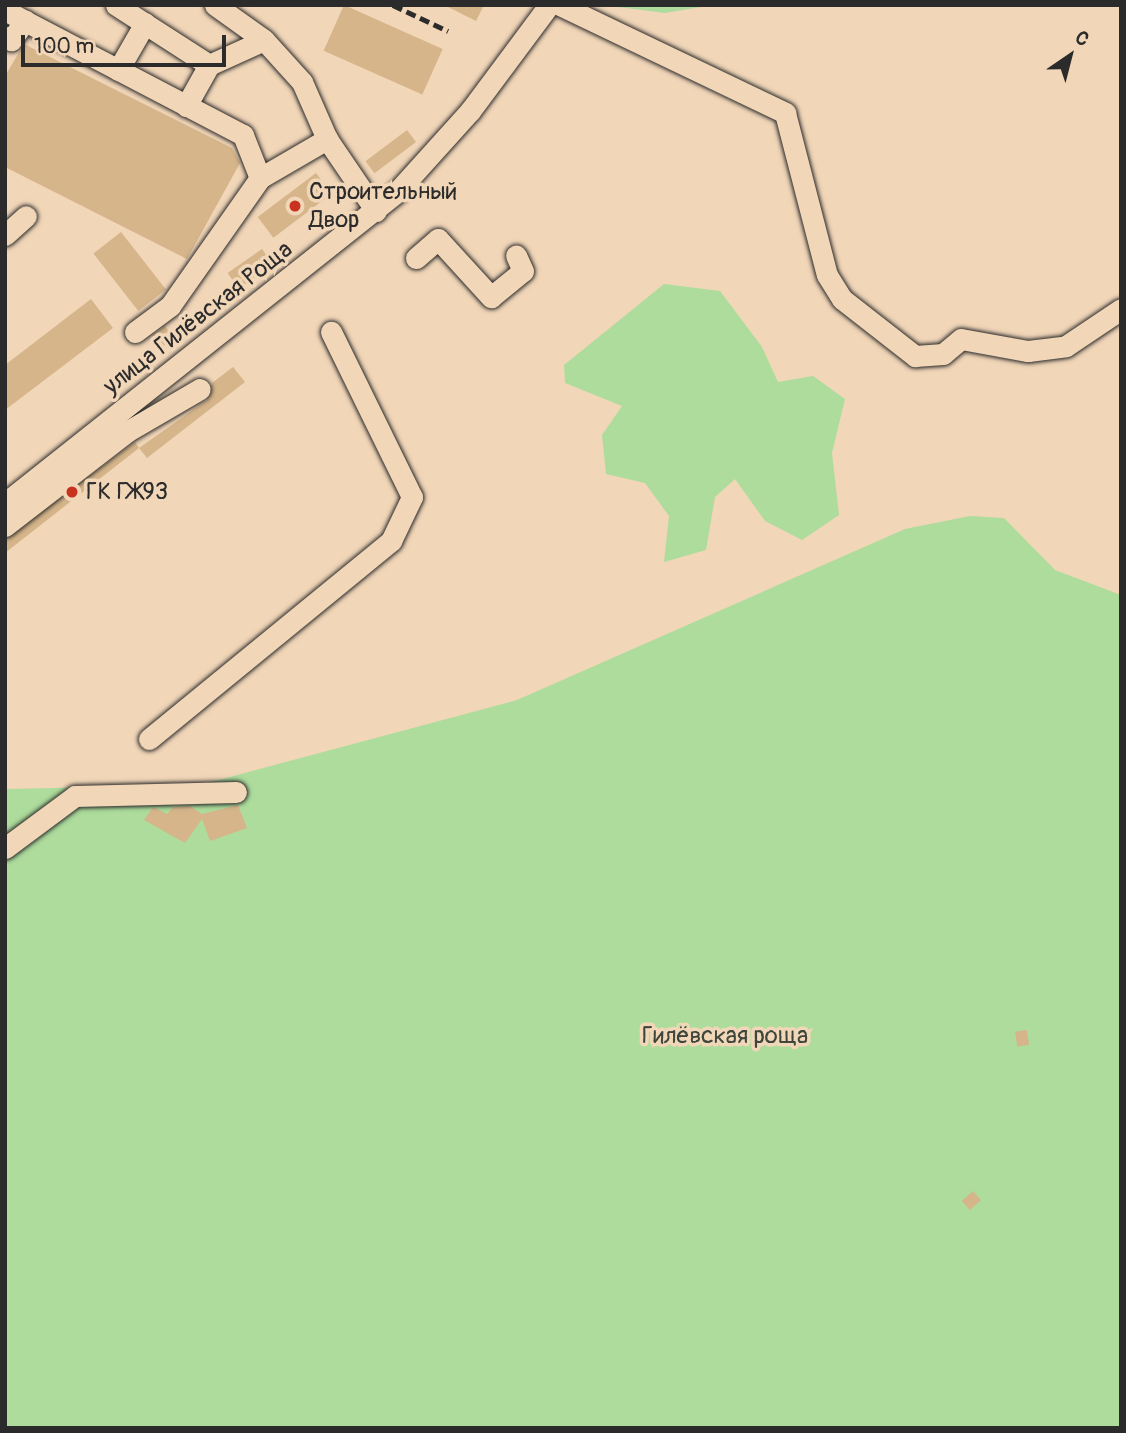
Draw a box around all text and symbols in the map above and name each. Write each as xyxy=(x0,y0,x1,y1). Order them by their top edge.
scale bar xyxy=(24,21,229,65)
north arrow xyxy=(1035,21,1105,91)
text: С xyxy=(1070,26,1094,52)
text: 100 m xyxy=(34,33,94,60)
place label: Строительный Двор xyxy=(309,178,457,234)
marker: Строительный Двор xyxy=(287,198,303,214)
street label: улица Гилёвская Роща xyxy=(98,235,298,401)
place label: ГК ГЖ93 xyxy=(86,478,168,506)
marker: ГК ГЖ93 xyxy=(64,484,80,500)
park label: Гилёвская роща xyxy=(642,1022,808,1050)

